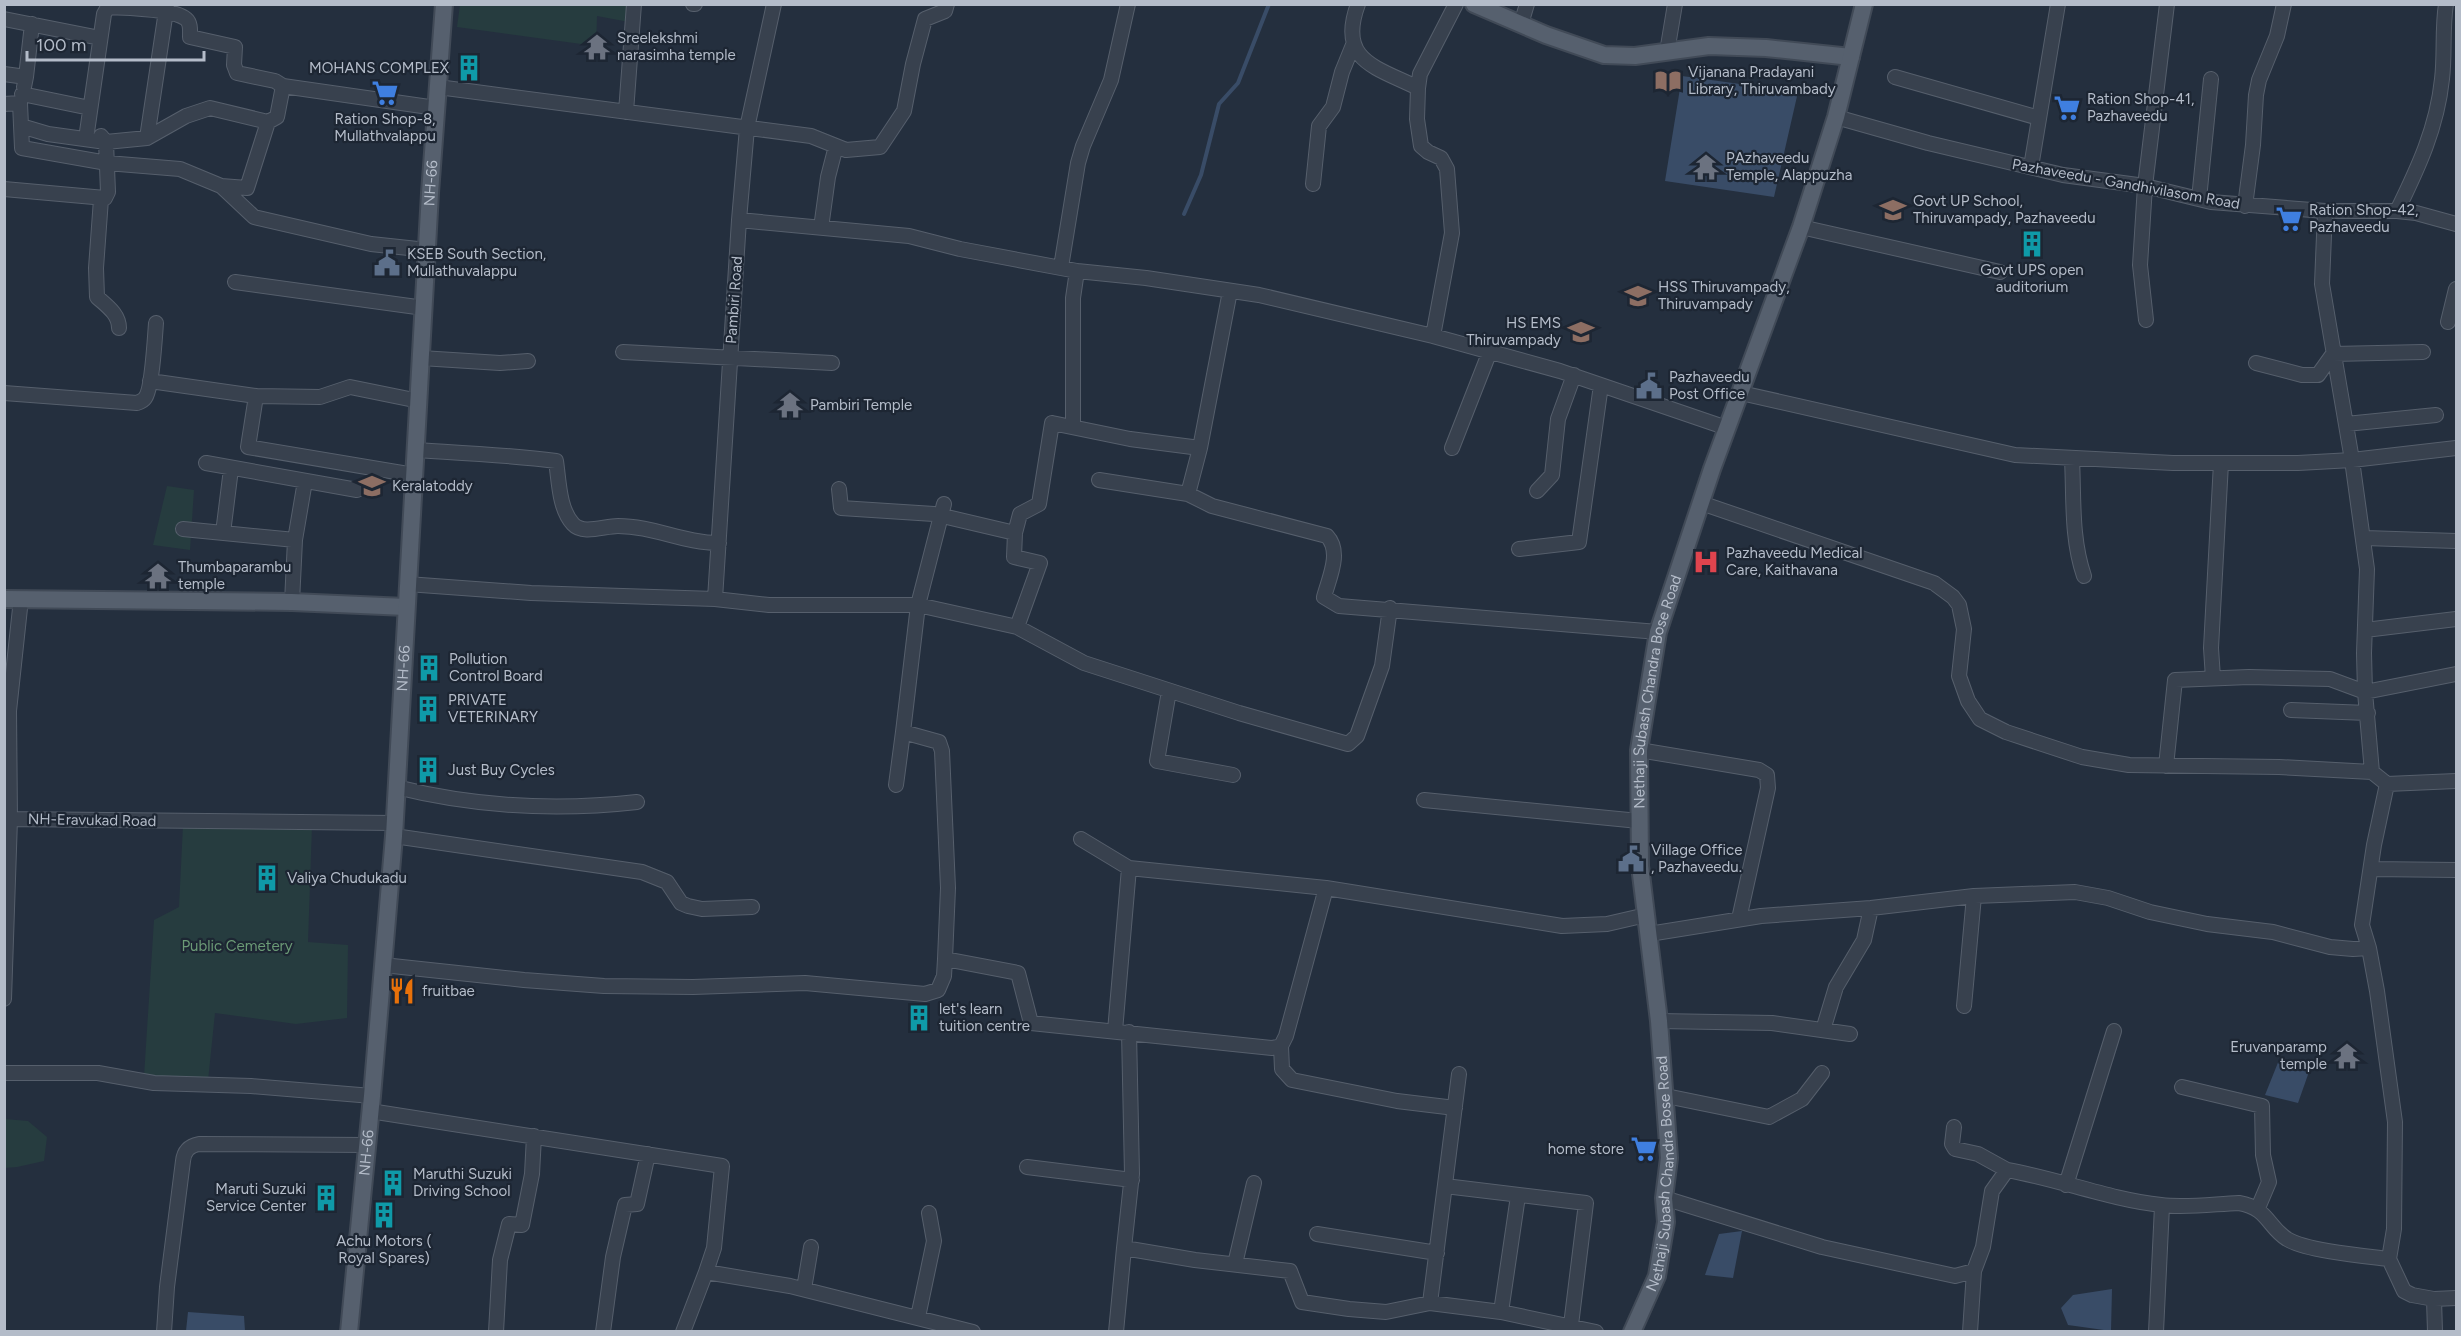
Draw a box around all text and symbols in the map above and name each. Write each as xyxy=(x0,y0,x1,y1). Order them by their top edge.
scale bar xyxy=(27,24,204,62)
place label: Sreelekshmi narasimha temple xyxy=(617,29,736,64)
temple icon: Sreelekshmi narasimha temple xyxy=(582,32,612,62)
text: 100 m xyxy=(36,34,86,56)
building icon: MOHANS COMPLEX xyxy=(454,53,484,83)
place label: MOHANS COMPLEX xyxy=(309,59,450,77)
place label: Vijanana Pradayani Library, Thiruvambady xyxy=(1688,63,1836,98)
library icon: Vijanana Pradayani Library, Thiruvambady xyxy=(1653,66,1683,96)
supermarket icon: Ration Shop-8, Mullathvalappu xyxy=(370,78,400,108)
place label: Ration Shop-41, Pazhaveedu xyxy=(2087,90,2194,125)
supermarket icon: Ration Shop-41, Pazhaveedu xyxy=(2052,93,2082,123)
place label: Ration Shop-8, Mullathvalappu xyxy=(334,110,436,145)
place label: PAzhaveedu Temple, Alappuzha xyxy=(1726,149,1852,184)
temple icon: PAzhaveedu Temple, Alappuzha xyxy=(1691,152,1721,182)
street label: Pazhaveedu - Gandhivilasom Road xyxy=(2011,155,2241,213)
street label: NH-66 xyxy=(420,159,441,207)
place label: Govt UP School, Thiruvampady, Pazhaveedu xyxy=(1913,192,2096,227)
school or university icon: Govt UP School, Thiruvampady, Pazhaveedu xyxy=(1878,195,1908,225)
place label: Ration Shop-42, Pazhaveedu xyxy=(2309,201,2418,236)
supermarket icon: Ration Shop-42, Pazhaveedu xyxy=(2274,204,2304,234)
building icon: Govt UPS open auditorium xyxy=(2017,229,2047,259)
place label: KSEB South Section, Mullathuvalappu xyxy=(407,245,546,280)
public building icon: KSEB South Section, Mullathuvalappu xyxy=(372,248,402,278)
street label: Pambiri Road xyxy=(722,255,746,345)
place label: Govt UPS open auditorium xyxy=(1980,261,2084,296)
place label: HSS Thiruvampady, Thiruvampady xyxy=(1658,278,1790,313)
school or university icon: HSS Thiruvampady, Thiruvampady xyxy=(1623,281,1653,311)
place label: HS EMS Thiruvampady xyxy=(1466,314,1561,349)
school or university icon: HS EMS Thiruvampady xyxy=(1566,317,1596,347)
place label: Pazhaveedu Post Office xyxy=(1669,368,1750,403)
public building icon: Pazhaveedu Post Office xyxy=(1634,371,1664,401)
temple icon: Pambiri Temple xyxy=(775,390,805,420)
place label: Pambiri Temple xyxy=(810,396,912,414)
school or university icon: Keralatoddy xyxy=(357,471,387,501)
place label: Keralatoddy xyxy=(392,477,473,495)
place label: Pazhaveedu Medical Care, Kaithavana xyxy=(1726,544,1863,579)
hospital icon: Pazhaveedu Medical Care, Kaithavana xyxy=(1691,547,1721,577)
place label: Thumbaparambu temple xyxy=(178,558,291,593)
temple icon: Thumbaparambu temple xyxy=(143,561,173,591)
street label: Nethaji Subash Chandra Bose Road xyxy=(1630,573,1685,809)
street label: NH-66 xyxy=(393,644,414,692)
place label: Pollution Control Board xyxy=(449,650,543,685)
building icon: Pollution Control Board xyxy=(414,653,444,683)
place label: PRIVATE VETERINARY xyxy=(448,691,538,726)
building icon: PRIVATE VETERINARY xyxy=(413,694,443,724)
building icon: Just Buy Cycles xyxy=(413,755,443,785)
place label: Just Buy Cycles xyxy=(448,761,555,779)
street label: NH-Eravukad Road xyxy=(28,810,156,830)
place label: Village Office , Pazhaveedu. xyxy=(1651,841,1742,876)
public building icon: Village Office , Pazhaveedu. xyxy=(1616,844,1646,874)
building icon: Valiya Chudukadu xyxy=(252,863,282,893)
place label: Valiya Chudukadu xyxy=(287,869,407,887)
park label: Public Cemetery xyxy=(181,937,293,955)
restaurant icon: fruitbae xyxy=(387,976,417,1006)
place label: fruitbae xyxy=(422,982,475,1000)
place label: let's learn tuition centre xyxy=(939,1000,1030,1035)
building icon: let's learn tuition centre xyxy=(904,1003,934,1033)
place label: Eruvanparamp temple xyxy=(2230,1038,2327,1073)
temple icon: Eruvanparamp temple xyxy=(2332,1041,2362,1071)
street label: Nethaji Subash Chandra Bose Road xyxy=(1642,1055,1678,1294)
street label: NH-66 xyxy=(355,1129,378,1177)
supermarket icon: home store xyxy=(1629,1134,1659,1164)
place label: home store xyxy=(1548,1140,1624,1158)
place label: Maruthi Suzuki Driving School xyxy=(413,1165,512,1200)
building icon: Maruthi Suzuki Driving School xyxy=(378,1168,408,1198)
place label: Maruti Suzuki Service Center xyxy=(206,1180,306,1215)
building icon: Maruti Suzuki Service Center xyxy=(311,1183,341,1213)
building icon: Achu Motors ( Royal Spares) xyxy=(369,1200,399,1230)
place label: Achu Motors ( Royal Spares) xyxy=(336,1232,432,1267)

